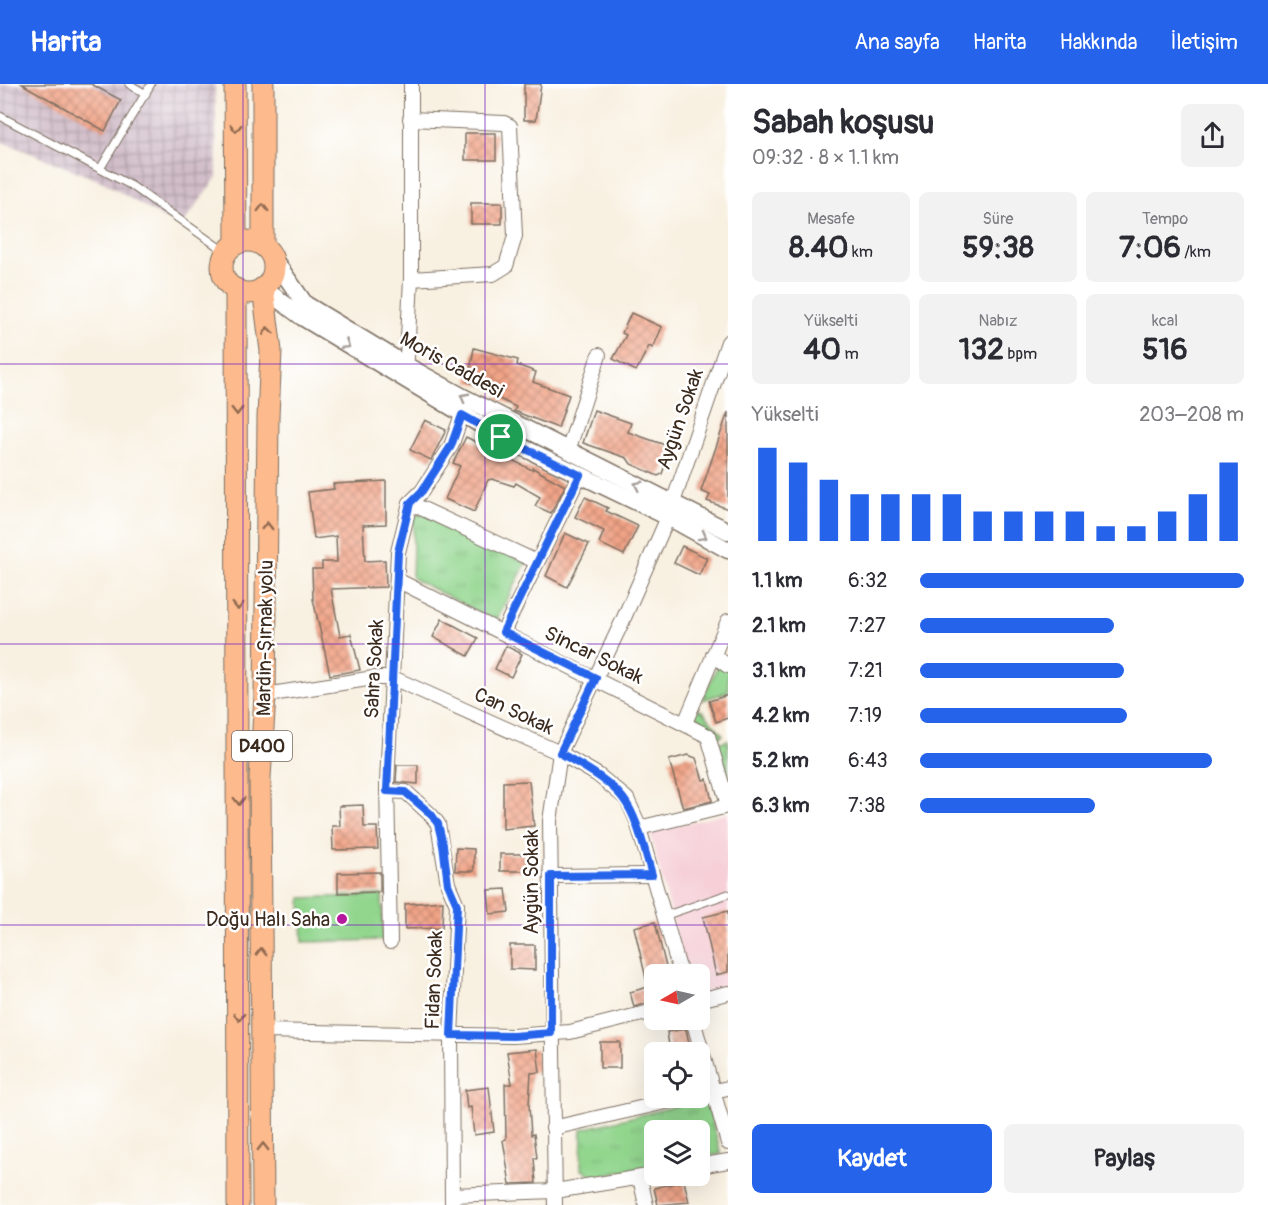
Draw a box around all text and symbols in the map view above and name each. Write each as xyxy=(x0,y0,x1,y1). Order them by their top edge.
text: Harita xyxy=(30,25,101,60)
text: Ana sayfa xyxy=(854,29,940,56)
text: Harita xyxy=(973,29,1026,56)
text: Hakkında xyxy=(1059,29,1138,56)
text: İletişim xyxy=(1171,29,1238,56)
text: Sabah koşusu xyxy=(752,102,934,143)
button: share xyxy=(1181,104,1244,167)
one-way arrow xyxy=(230,124,242,133)
text: 09:32 · 8 × 1.1 km xyxy=(752,145,899,170)
one-way arrow xyxy=(257,203,269,212)
text: Mesafe xyxy=(807,209,855,229)
text: Süre xyxy=(983,209,1013,229)
text: Tempo xyxy=(1142,209,1188,229)
text: 8.40 xyxy=(789,229,849,266)
text: 59:38 xyxy=(962,229,1034,266)
text: 7:06 xyxy=(1119,229,1181,266)
text: km xyxy=(849,242,873,262)
text: /km xyxy=(1181,242,1211,262)
text: Yükselti xyxy=(804,311,858,331)
text: Nabız xyxy=(979,311,1017,331)
text: kcal xyxy=(1152,311,1178,331)
one-way arrow xyxy=(263,326,275,336)
street label: Moris Caddesi xyxy=(396,326,508,404)
text: 40 xyxy=(803,331,841,368)
text: 132 xyxy=(959,331,1004,368)
text: 516 xyxy=(1142,331,1188,368)
one-way arrow xyxy=(340,337,350,349)
text: m xyxy=(841,344,859,364)
text: bpm xyxy=(1004,344,1037,364)
street label: Aygün Sokak xyxy=(651,365,709,473)
one-way arrow xyxy=(460,393,470,404)
text: Yükselti xyxy=(752,402,819,427)
text: 203–208 m xyxy=(1139,402,1244,427)
one-way arrow xyxy=(231,406,243,415)
pin xyxy=(475,411,526,462)
icon: arrive xyxy=(484,420,517,453)
one-way arrow xyxy=(634,481,645,493)
one-way arrow xyxy=(261,521,273,530)
one-way arrow xyxy=(696,529,707,540)
street label: Mardin-Şırnak yolu xyxy=(251,560,279,716)
text: 1.1 km xyxy=(752,568,802,593)
text: 6:32 xyxy=(848,568,887,593)
one-way arrow xyxy=(232,601,244,610)
text: 2.1 km xyxy=(752,613,806,638)
text: 7:27 xyxy=(848,613,886,638)
street label: Sahra Sokak xyxy=(359,618,389,719)
street label: Sincar Sokak xyxy=(540,620,648,690)
text: 3.1 km xyxy=(752,658,806,683)
text: 7:21 xyxy=(848,658,883,683)
street label: Can Sokak xyxy=(470,682,558,741)
text: 4.2 km xyxy=(752,703,810,728)
text: 7:19 xyxy=(848,703,882,728)
road number: D400 xyxy=(232,731,292,761)
text: 5.2 km xyxy=(752,748,809,773)
text: 6:43 xyxy=(848,748,888,773)
text: 6.3 km xyxy=(752,793,810,818)
text: 7:38 xyxy=(848,793,885,818)
one-way arrow xyxy=(233,796,245,805)
street label: Aygün Sokak xyxy=(519,829,544,935)
place label: Doğu Halı Saha xyxy=(206,907,330,932)
marker: Doğu Halı Saha xyxy=(335,912,349,926)
street label: Fidan Sokak xyxy=(420,929,448,1030)
one-way arrow xyxy=(255,947,267,956)
north arrow xyxy=(644,964,710,1030)
map controls xyxy=(644,964,710,1186)
one-way arrow xyxy=(233,1012,245,1021)
button: locate xyxy=(644,1042,710,1108)
button: layers xyxy=(644,1120,710,1186)
button: Kaydet xyxy=(752,1124,992,1193)
button: Paylaş xyxy=(1004,1124,1244,1193)
one-way arrow xyxy=(257,1142,269,1151)

